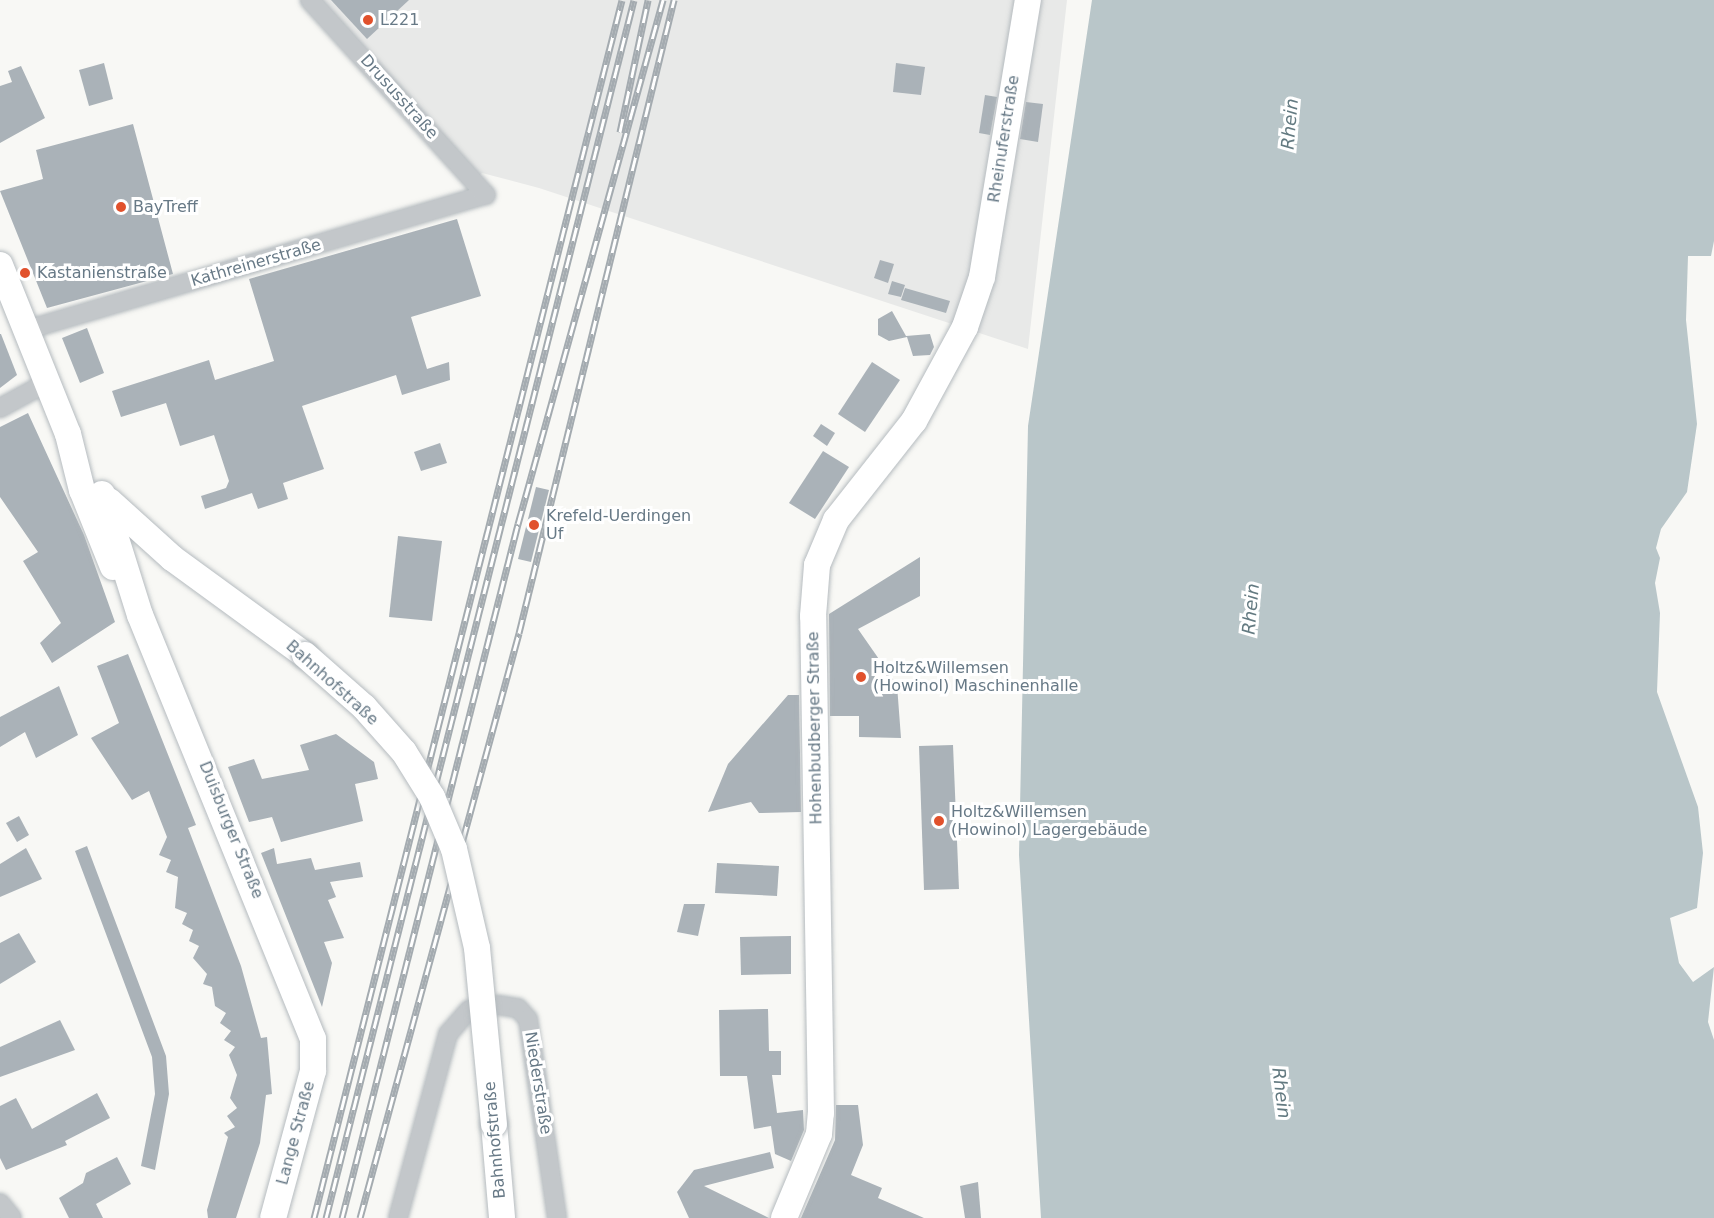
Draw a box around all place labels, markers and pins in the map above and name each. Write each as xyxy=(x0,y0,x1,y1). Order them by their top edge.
place label: L221 xyxy=(380,10,419,30)
marker: L221 xyxy=(361,13,375,27)
place label: BayTreff xyxy=(133,197,198,217)
marker: BayTreff xyxy=(114,200,128,214)
place label: Kastanienstraße xyxy=(37,263,167,283)
marker: Kastanienstraße xyxy=(18,266,32,280)
place label: Krefeld-Uerdingen Uf xyxy=(546,506,691,544)
marker: Krefeld-Uerdingen Uf xyxy=(527,518,541,532)
place label: Holtz&Willemsen (Howinol) Maschinenhalle xyxy=(873,658,1078,696)
marker: Holtz&Willemsen (Howinol) Maschinenhalle xyxy=(854,670,868,684)
place label: Holtz&Willemsen (Howinol) Lagergebäude xyxy=(951,802,1147,840)
marker: Holtz&Willemsen (Howinol) Lagergebäude xyxy=(932,814,946,828)

